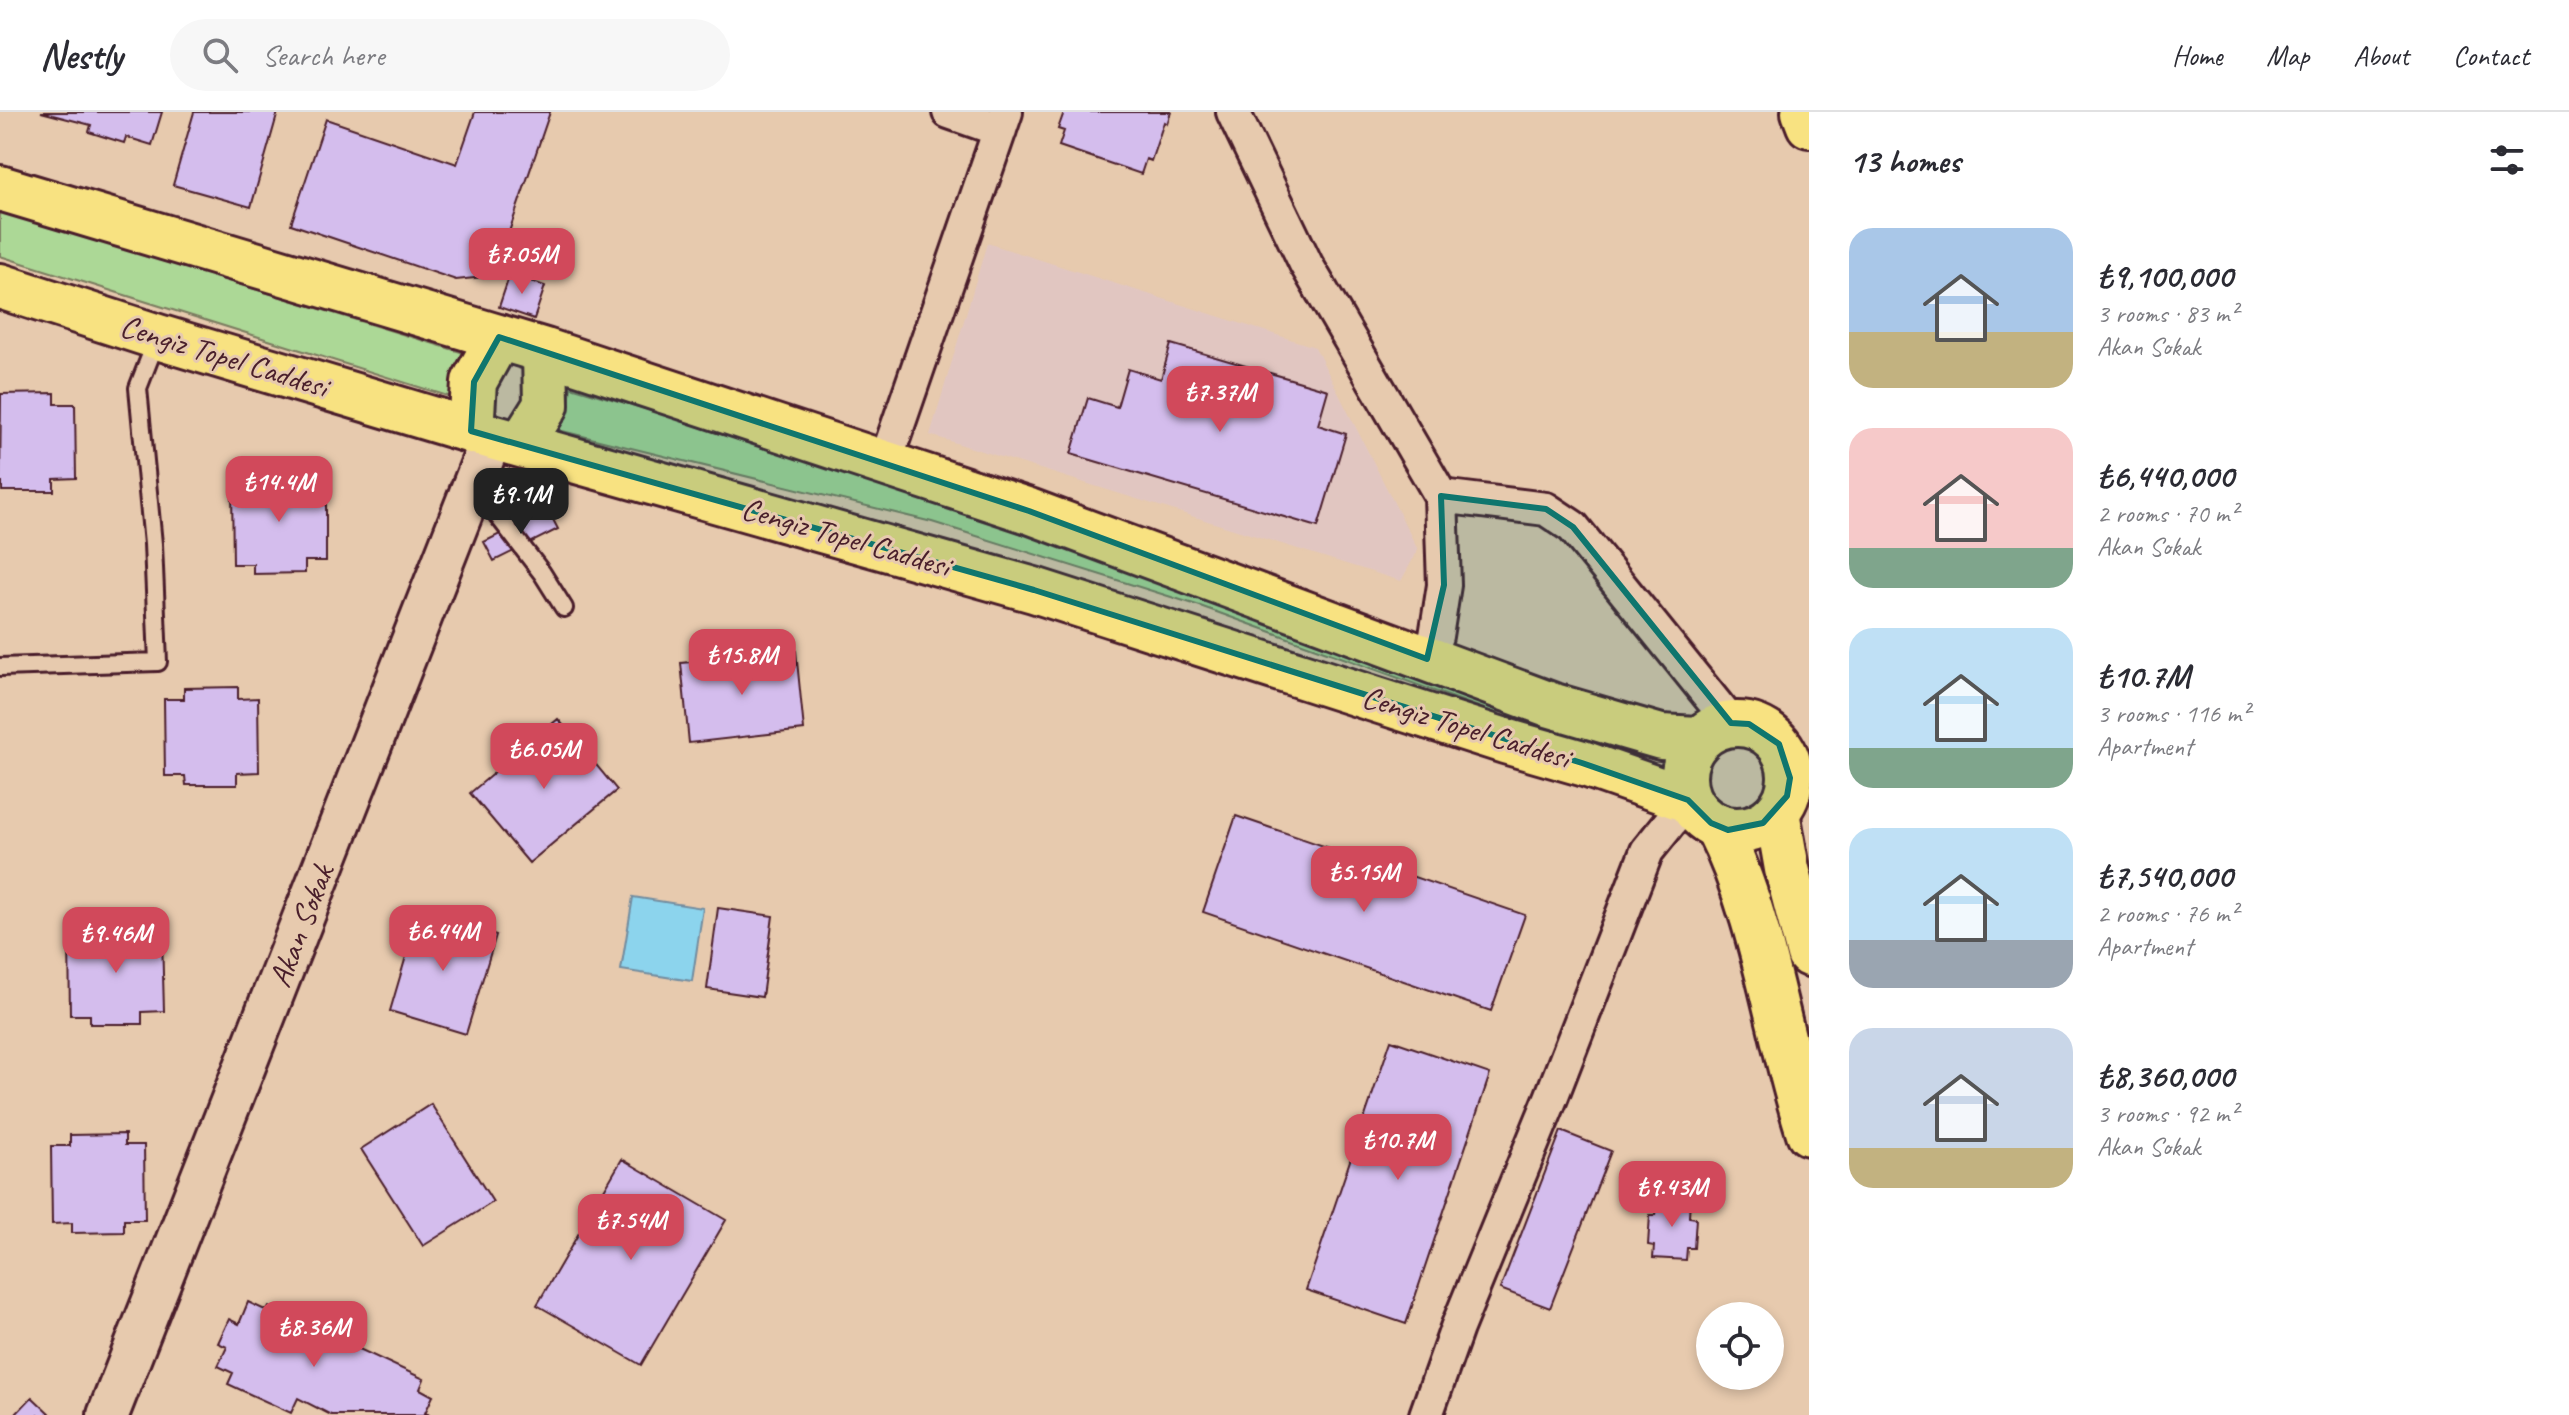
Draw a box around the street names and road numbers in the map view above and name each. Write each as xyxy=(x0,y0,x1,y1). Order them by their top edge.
street label: Cengiz Topel Caddesi xyxy=(115,305,337,408)
street label: Cengiz Topel Caddesi xyxy=(737,488,959,587)
street label: Cengiz Topel Caddesi xyxy=(1357,676,1579,779)
street label: Akan Sokak xyxy=(259,857,344,993)

